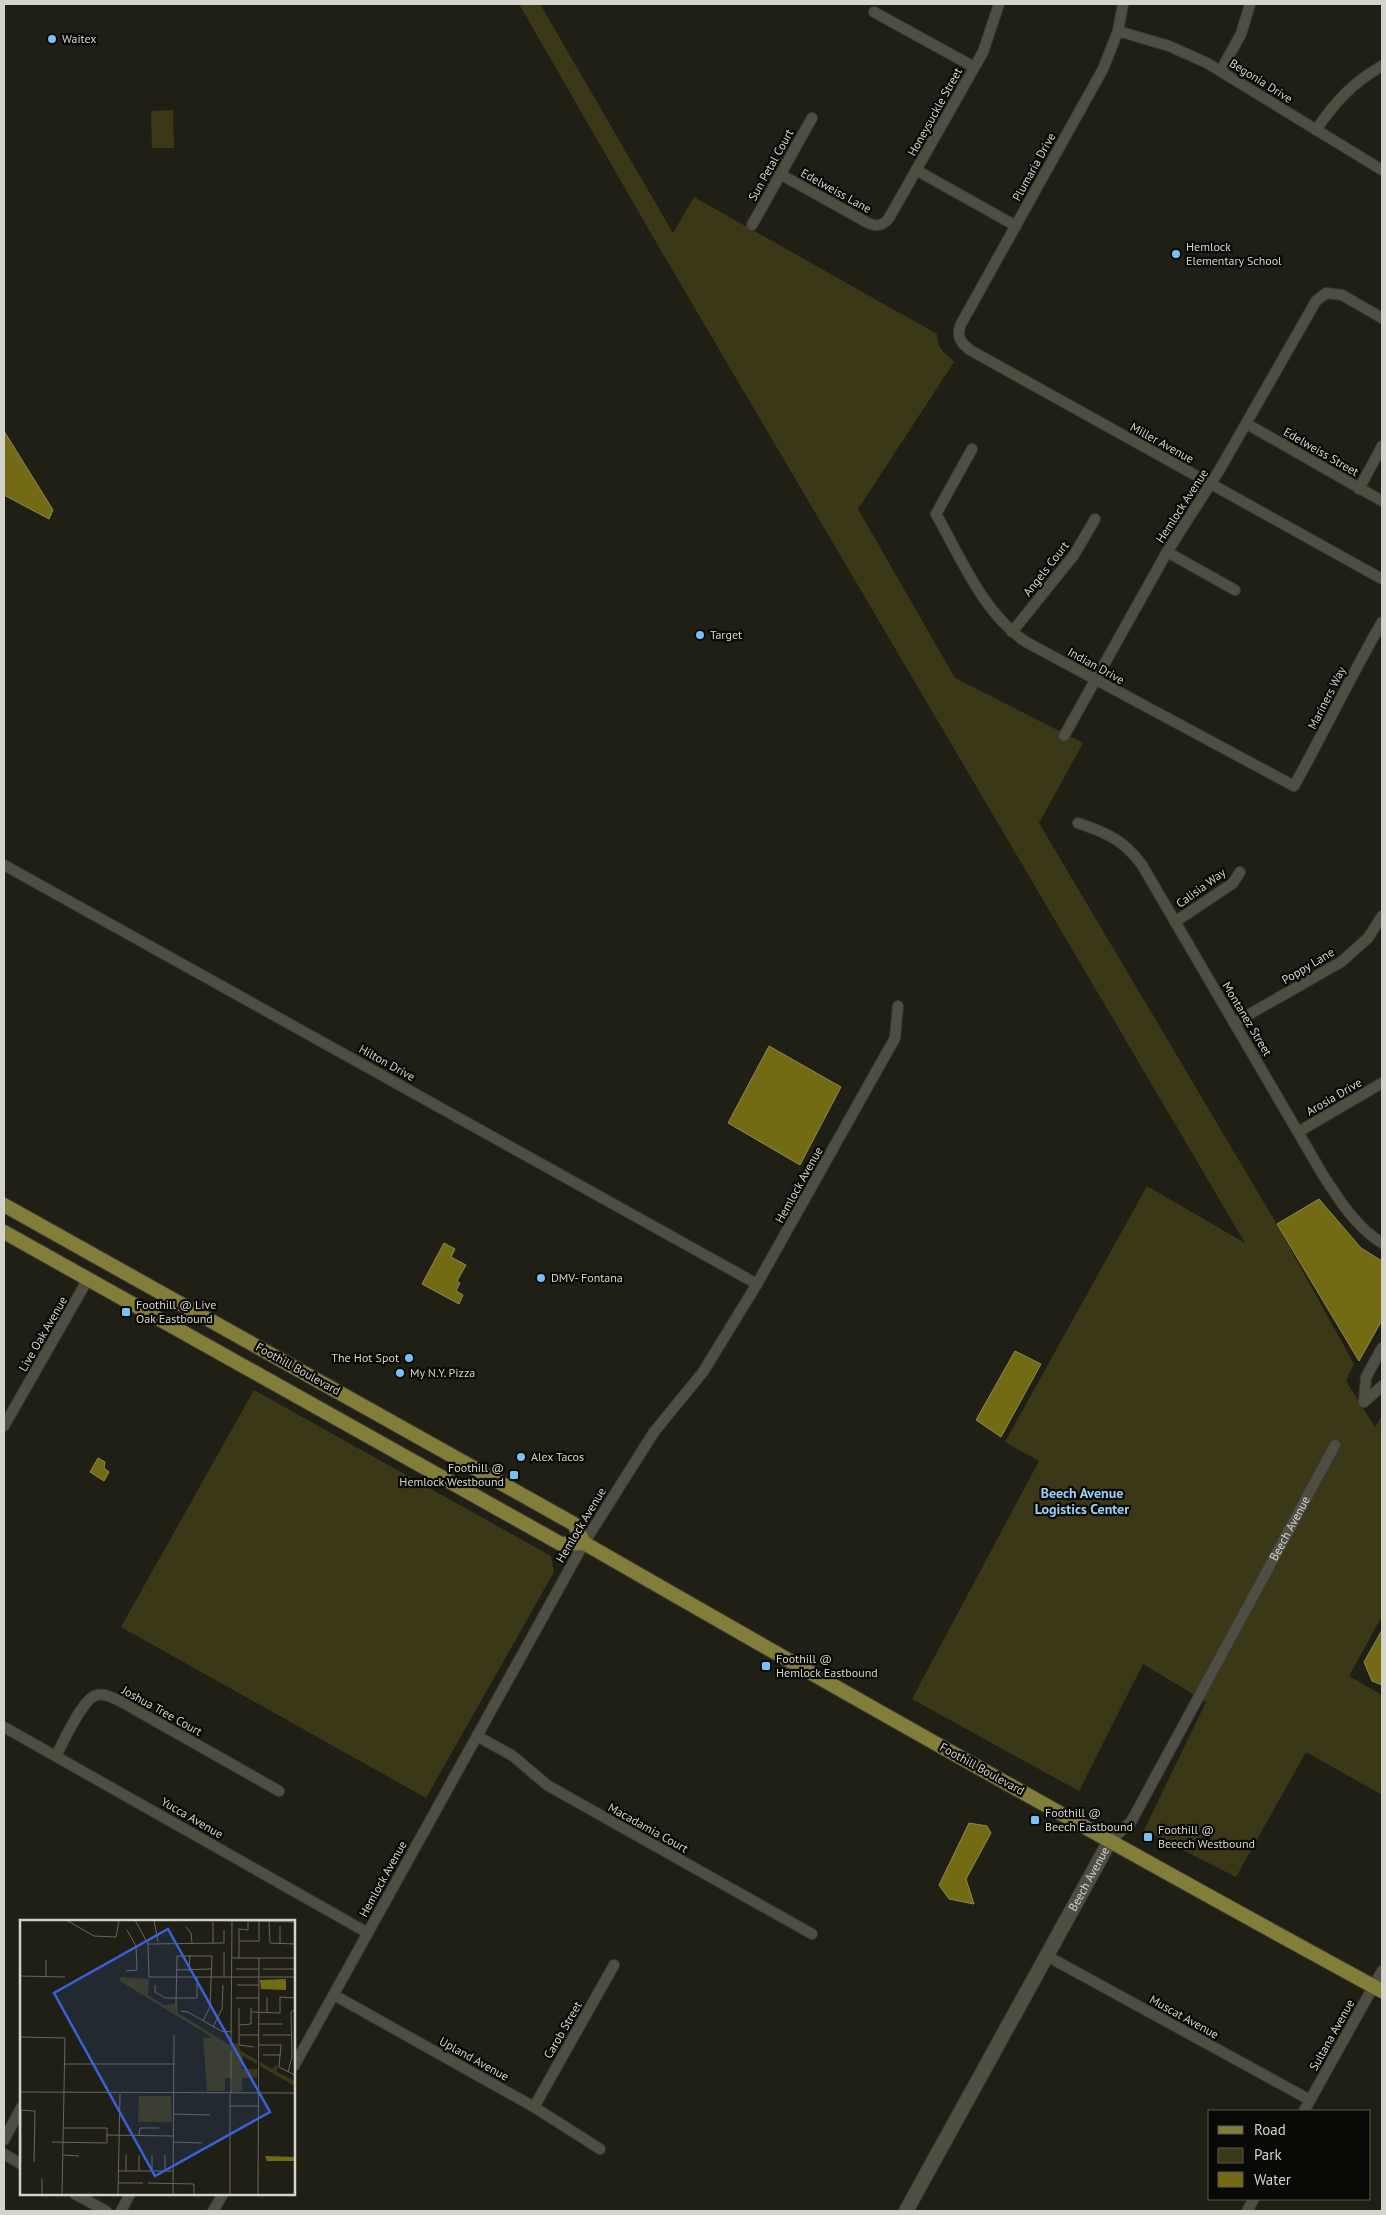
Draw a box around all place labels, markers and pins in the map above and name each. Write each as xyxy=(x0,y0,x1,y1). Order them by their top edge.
place label: Waitex xyxy=(62,31,97,46)
marker: Waitex xyxy=(46,33,58,45)
place label: Hemlock Elementary School xyxy=(1186,239,1282,268)
marker: Hemlock Elementary School xyxy=(1170,248,1182,260)
place label: Target xyxy=(710,627,742,642)
marker: Target xyxy=(694,629,706,641)
place label: DMV- Fontana xyxy=(551,1270,623,1285)
marker: DMV- Fontana xyxy=(535,1272,547,1284)
place label: Foothill @ Live Oak Eastbound xyxy=(136,1297,216,1326)
marker: Foothill @ Live Oak Eastbound xyxy=(120,1306,132,1318)
place label: The Hot Spot xyxy=(331,1350,399,1365)
marker: The Hot Spot xyxy=(403,1352,415,1364)
place label: My N.Y. Pizza xyxy=(410,1365,475,1380)
marker: My N.Y. Pizza xyxy=(394,1367,406,1379)
place label: Alex Tacos xyxy=(531,1449,584,1464)
marker: Alex Tacos xyxy=(515,1451,527,1463)
place label: Foothill @ Hemlock Westbound xyxy=(399,1460,504,1489)
marker: Foothill @ Hemlock Westbound xyxy=(508,1469,520,1481)
place label: Foothill @ Hemlock Eastbound xyxy=(776,1651,878,1680)
marker: Foothill @ Hemlock Eastbound xyxy=(760,1660,772,1672)
place label: Foothill @ Beech Eastbound xyxy=(1045,1805,1133,1834)
marker: Foothill @ Beech Eastbound xyxy=(1029,1814,1041,1826)
place label: Foothill @ Beeech Westbound xyxy=(1158,1822,1255,1851)
marker: Foothill @ Beeech Westbound xyxy=(1142,1831,1154,1843)

